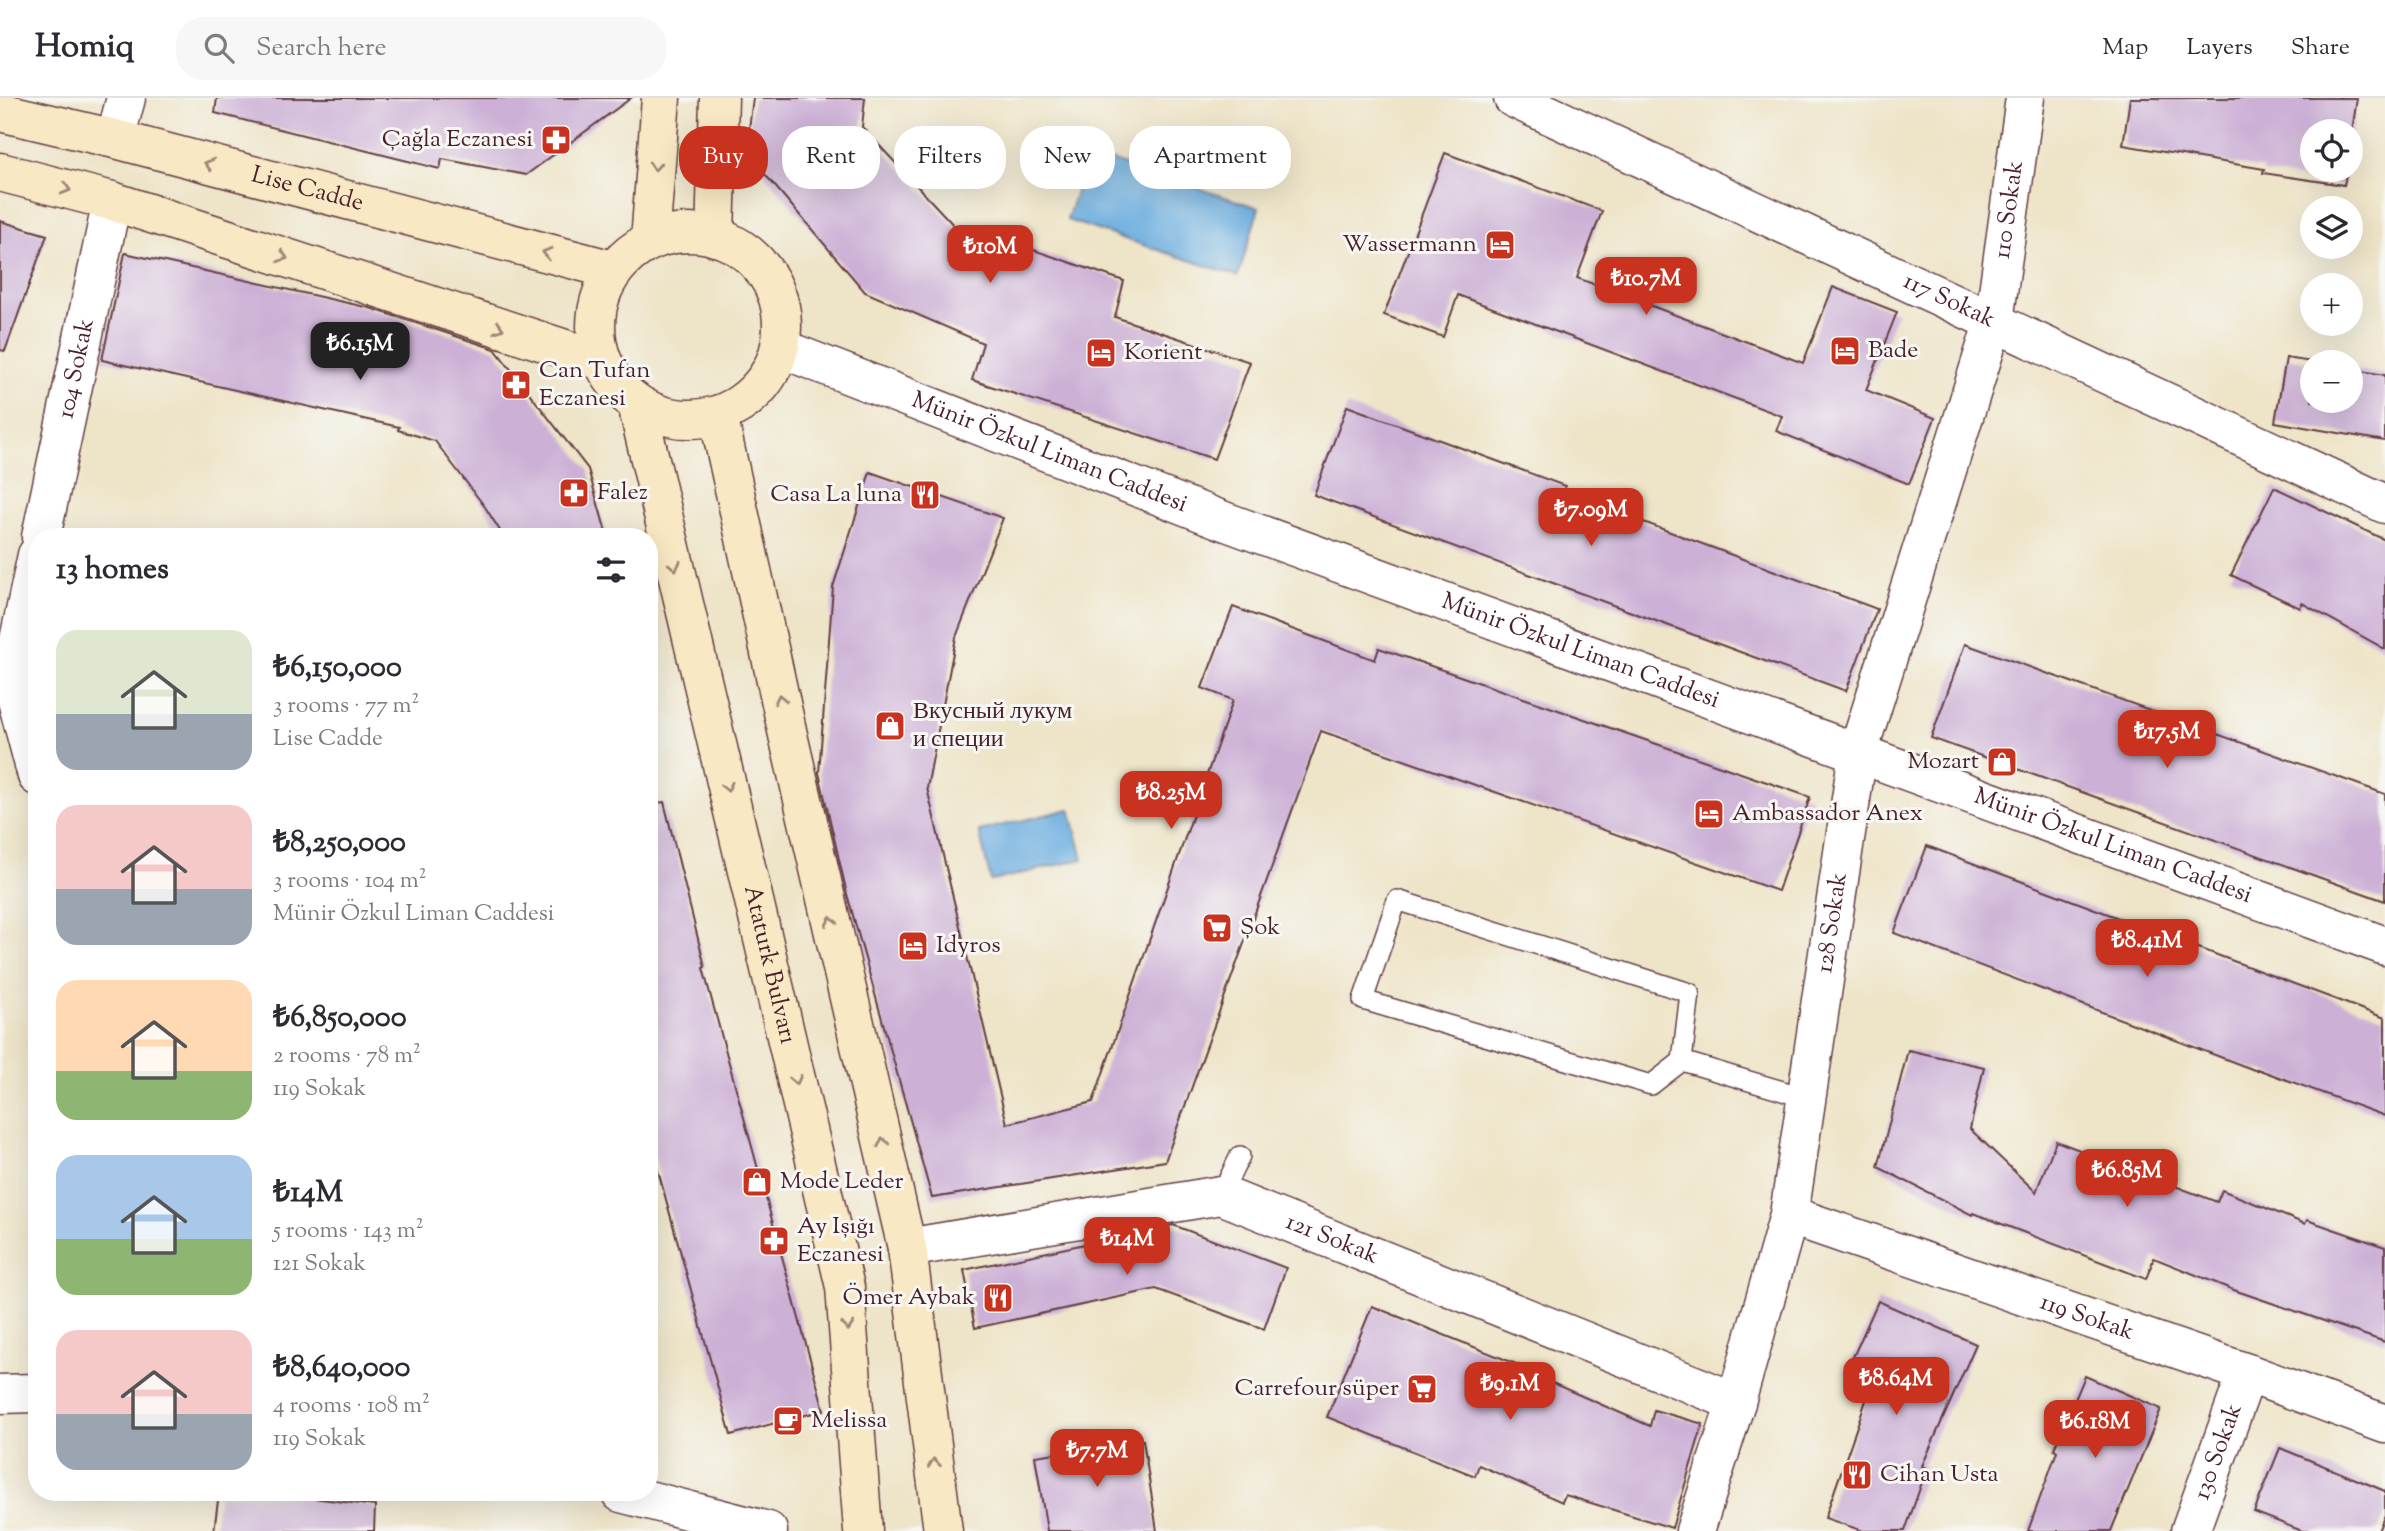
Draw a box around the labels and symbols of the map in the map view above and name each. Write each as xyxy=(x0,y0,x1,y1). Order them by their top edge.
place label: Çağla Eczanesi xyxy=(382,123,533,157)
pharmacy icon: Çağla Eczanesi xyxy=(539,123,573,157)
one-way arrow xyxy=(203,158,215,172)
street label: Lise Cadde xyxy=(248,159,367,221)
street label: 110 Sokak xyxy=(1986,159,2033,261)
one-way arrow xyxy=(648,161,663,172)
one-way arrow xyxy=(60,181,72,195)
pin: ₺10M xyxy=(949,226,1031,285)
place label: Wassermann xyxy=(1342,228,1477,262)
hotel icon: Wassermann xyxy=(1483,228,1517,262)
one-way arrow xyxy=(541,246,553,261)
one-way arrow xyxy=(276,249,289,263)
pin: ₺10.7M xyxy=(1589,258,1703,317)
street label: 117 Sokak xyxy=(1897,265,2001,337)
street label: 104 Sokak xyxy=(49,316,104,422)
one-way arrow xyxy=(493,319,505,334)
pin: ₺6.15M xyxy=(303,322,417,382)
hotel icon: Bade xyxy=(1828,334,1862,368)
place label: Bade xyxy=(1868,334,1918,368)
hotel icon: Korient xyxy=(1084,336,1118,370)
place label: Korient xyxy=(1124,336,1202,370)
place label: Can Tufan Eczanesi xyxy=(539,354,650,416)
pharmacy icon: Can Tufan Eczanesi xyxy=(499,368,533,402)
street label: Münir Özkul Liman Caddesi xyxy=(906,384,1192,522)
pharmacy icon: Falez xyxy=(557,476,591,510)
place label: Falez xyxy=(597,476,648,510)
place label: Casa La luna xyxy=(770,478,902,512)
restaurant icon: Casa La luna xyxy=(908,478,942,512)
pin: ₺7.09M xyxy=(1534,489,1648,548)
one-way arrow xyxy=(667,560,681,572)
street label: Münir Özkul Liman Caddesi xyxy=(1437,585,1724,718)
one-way arrow xyxy=(774,693,789,705)
place label: Вкусный лукум и специи xyxy=(913,695,1072,757)
shop icon: Вкусный лукум и специи xyxy=(873,709,907,743)
pin: ₺17.5M xyxy=(2110,710,2224,770)
place label: Mozart xyxy=(1907,745,1979,779)
shop icon: Mozart xyxy=(1985,745,2019,779)
pin: ₺8.25M xyxy=(1114,772,1228,831)
street label: Münir Özkul Liman Caddesi xyxy=(1969,780,2257,913)
one-way arrow xyxy=(719,781,733,793)
hotel icon: Ambassador Anex xyxy=(1692,797,1726,831)
place label: Ambassador Anex xyxy=(1732,797,1923,831)
street label: 128 Sokak xyxy=(1808,870,1857,975)
street label: Ataturk Bulvarı xyxy=(734,882,804,1048)
supermarket icon: Şok xyxy=(1200,911,1234,945)
place label: Şok xyxy=(1240,911,1280,945)
one-way arrow xyxy=(825,915,839,927)
pin: ₺8.41M xyxy=(2090,920,2204,979)
hotel icon: Idyros xyxy=(896,929,930,963)
place label: Idyros xyxy=(936,929,1001,963)
one-way arrow xyxy=(788,1074,802,1086)
one-way arrow xyxy=(876,1136,891,1148)
pin: ₺6.85M xyxy=(2070,1150,2184,1209)
shop icon: Mode Leder xyxy=(740,1165,774,1199)
place label: Mode Leder xyxy=(780,1165,904,1199)
street label: 121 Sokak xyxy=(1280,1206,1383,1274)
place label: Ay Işığı Eczanesi xyxy=(797,1210,884,1272)
pin: ₺14M xyxy=(1086,1218,1168,1277)
pharmacy icon: Ay Işığı Eczanesi xyxy=(757,1224,791,1258)
place label: Ömer Aybak xyxy=(842,1281,975,1315)
restaurant icon: Ömer Aybak xyxy=(981,1281,1015,1315)
street label: 119 Sokak xyxy=(2035,1286,2138,1350)
one-way arrow xyxy=(840,1321,855,1332)
pin: ₺8.64M xyxy=(1839,1358,1953,1417)
pin: ₺9.1M xyxy=(1461,1362,1559,1422)
place label: Carrefour süper xyxy=(1234,1372,1399,1406)
supermarket icon: Carrefour süper xyxy=(1405,1372,1439,1406)
street label: 130 Sokak xyxy=(2186,1399,2251,1505)
pin: ₺6.18M xyxy=(2038,1400,2152,1460)
cafe icon: Melissa xyxy=(771,1404,805,1438)
place label: Melissa xyxy=(811,1404,887,1438)
pin: ₺7.7M xyxy=(1048,1430,1146,1489)
one-way arrow xyxy=(927,1457,942,1469)
restaurant icon: Cihan Usta xyxy=(1840,1458,1874,1492)
place label: Cihan Usta xyxy=(1880,1458,1999,1492)

